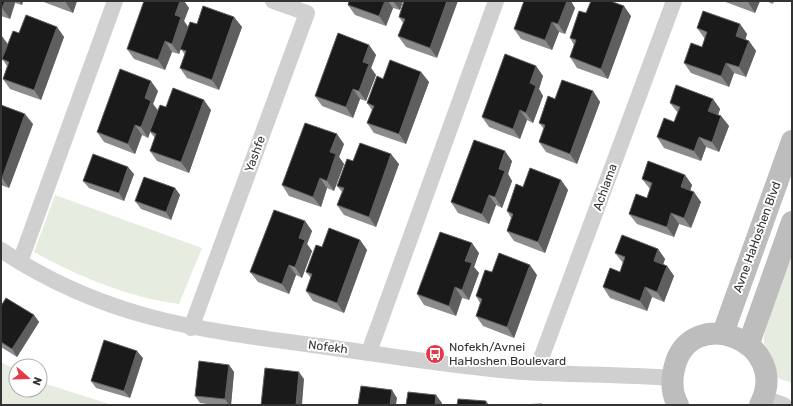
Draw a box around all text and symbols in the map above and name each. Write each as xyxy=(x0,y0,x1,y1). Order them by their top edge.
street label: Yashfe xyxy=(242,134,268,174)
street label: Achlama xyxy=(590,162,620,212)
street label: Avne HaHoshen Blvd xyxy=(730,180,784,294)
street label: Nofekh xyxy=(307,338,349,356)
place label: Nofekh/Avnei HaHoshen Boulevard xyxy=(449,340,566,368)
bus stop icon: Nofekh/Avnei HaHoshen Boulevard xyxy=(424,343,446,365)
north arrow xyxy=(8,358,48,398)
text: N xyxy=(29,375,44,387)

